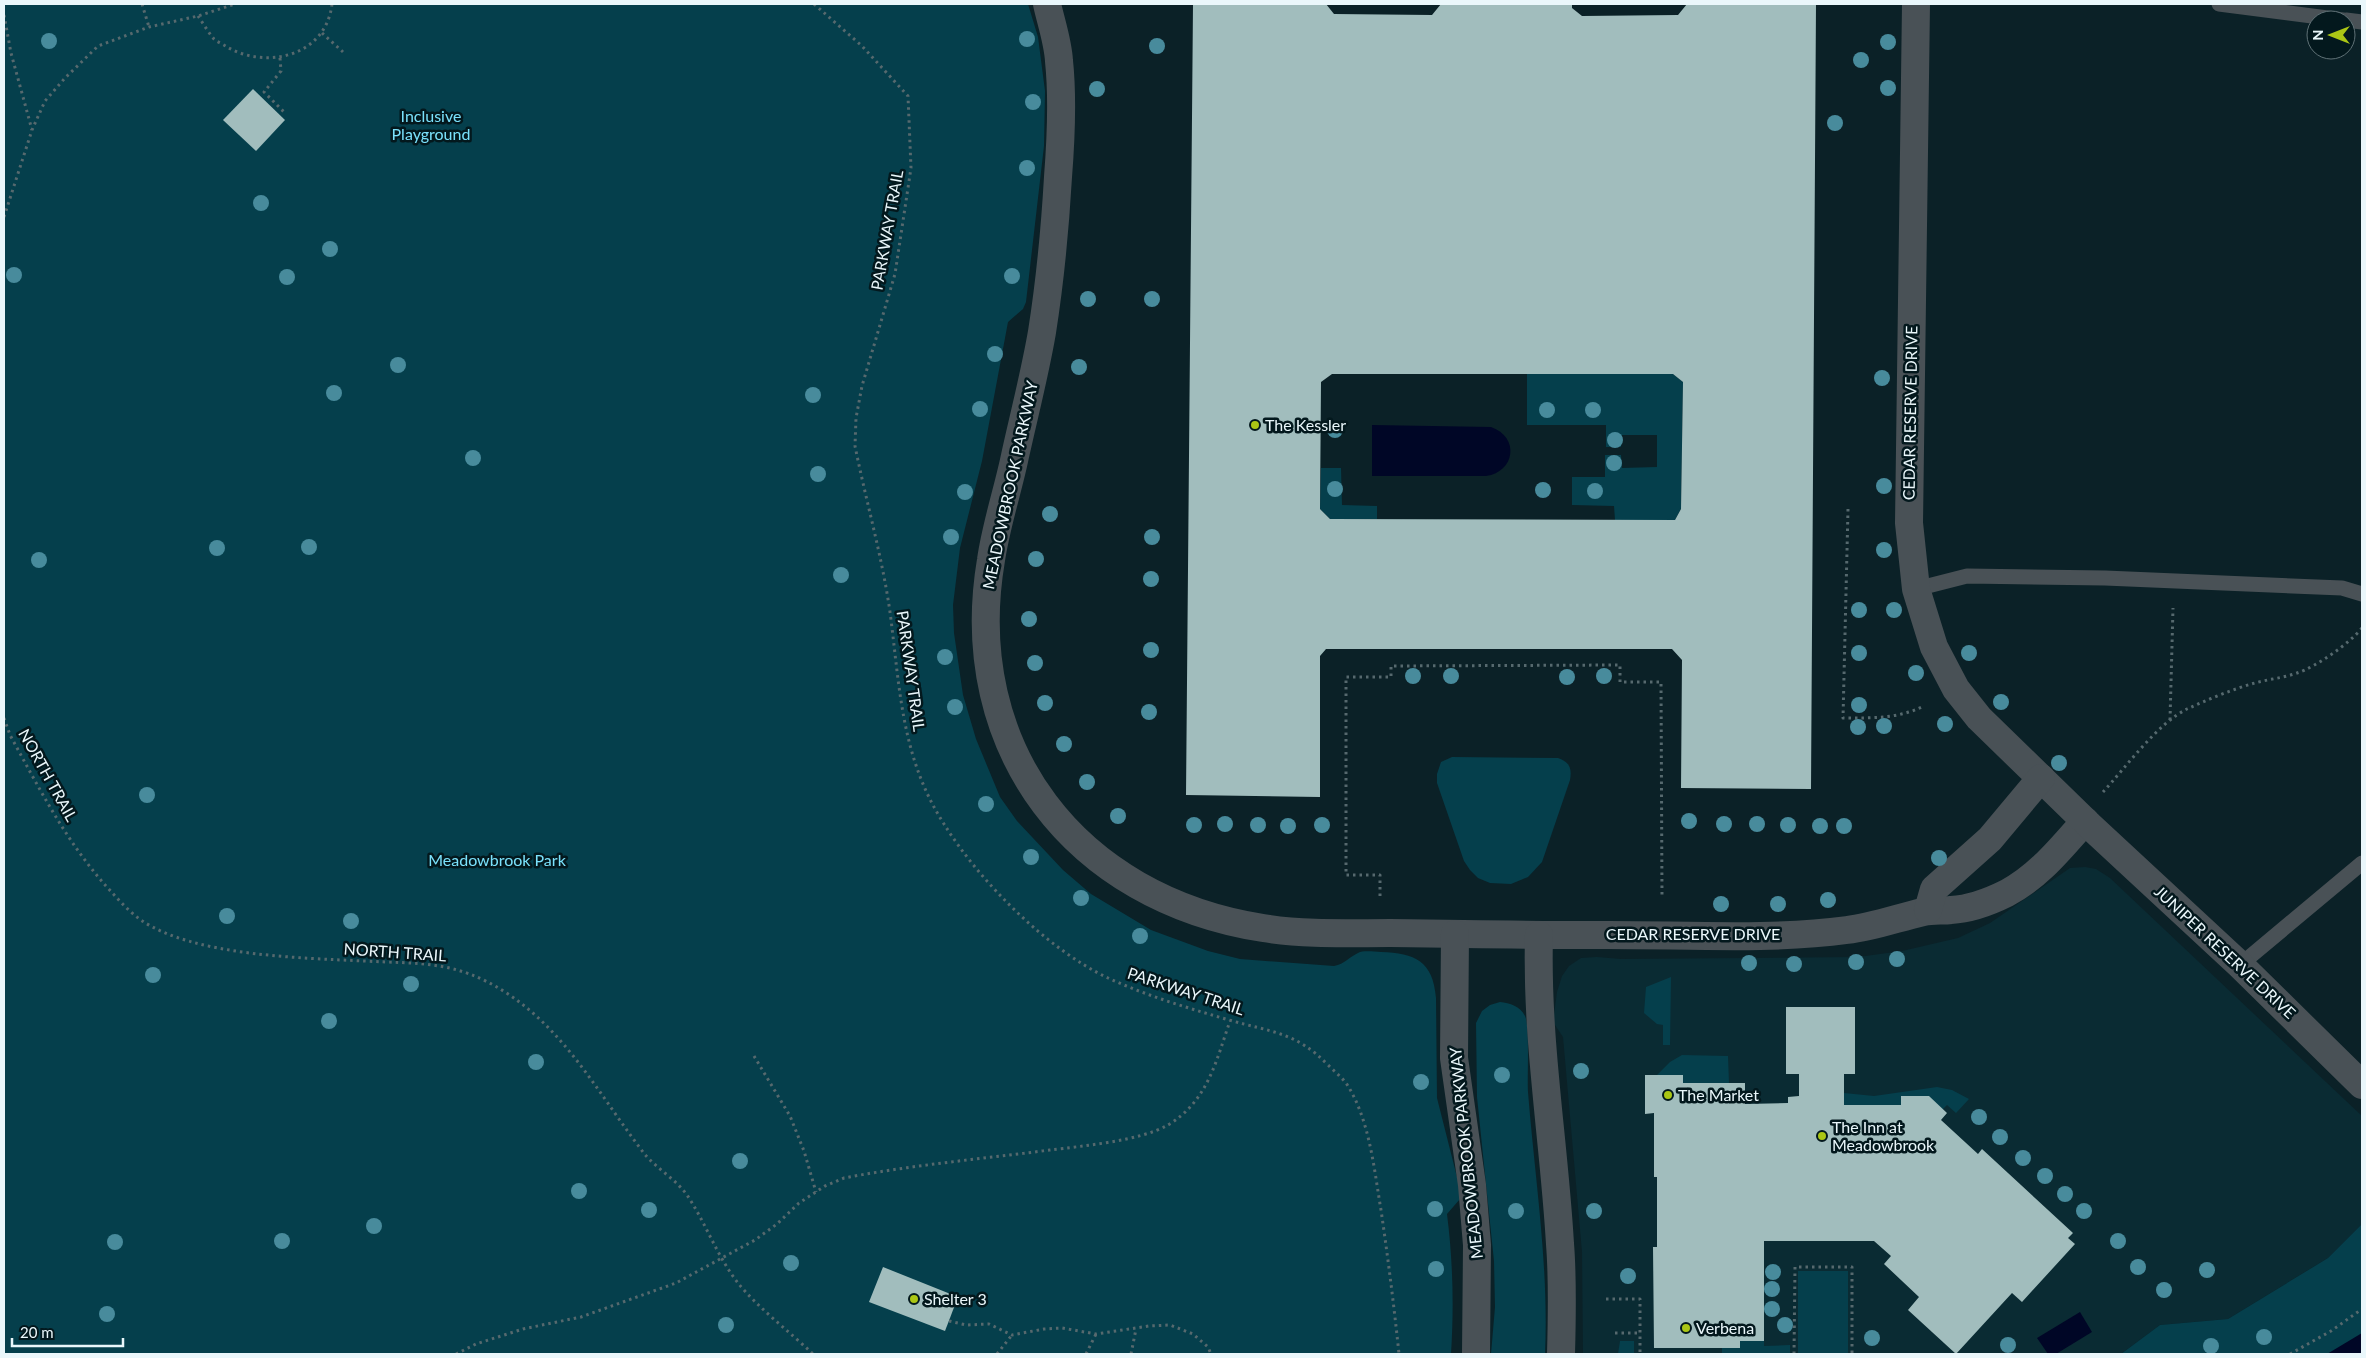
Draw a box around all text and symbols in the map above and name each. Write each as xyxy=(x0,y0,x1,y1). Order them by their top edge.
north arrow xyxy=(2306,10,2356,60)
text: N xyxy=(2309,30,2326,40)
park label: Inclusive Playground xyxy=(392,106,470,143)
street label: PARKWAY TRAIL xyxy=(867,168,906,292)
street label: CEDAR RESERVE DRIVE xyxy=(1898,326,1921,500)
street label: MEADOWBROOK PARKWAY xyxy=(978,379,1041,591)
place label: The Kessler xyxy=(1265,415,1346,434)
marker: The Kessler xyxy=(1249,419,1261,431)
street label: PARKWAY TRAIL xyxy=(894,609,929,733)
street label: NORTH TRAIL xyxy=(15,725,82,824)
park label: Meadowbrook Park xyxy=(428,850,567,869)
street label: JUNIPER RESERVE DRIVE xyxy=(2151,881,2300,1022)
street label: CEDAR RESERVE DRIVE xyxy=(1606,924,1780,943)
street label: NORTH TRAIL xyxy=(343,938,447,965)
street label: PARKWAY TRAIL xyxy=(1125,963,1247,1018)
street label: MEADOWBROOK PARKWAY xyxy=(1445,1046,1486,1260)
place label: The Market xyxy=(1678,1085,1759,1104)
marker: The Market xyxy=(1662,1089,1674,1101)
place label: The Inn at Meadowbrook xyxy=(1832,1117,1935,1154)
marker: The Inn at Meadowbrook xyxy=(1816,1130,1828,1142)
place label: Shelter 3 xyxy=(924,1289,987,1308)
marker: Shelter 3 xyxy=(908,1293,920,1305)
scale bar xyxy=(12,1316,124,1348)
place label: Verbena xyxy=(1696,1318,1754,1337)
marker: Verbena xyxy=(1680,1322,1692,1334)
text: 20 m xyxy=(20,1323,54,1341)

